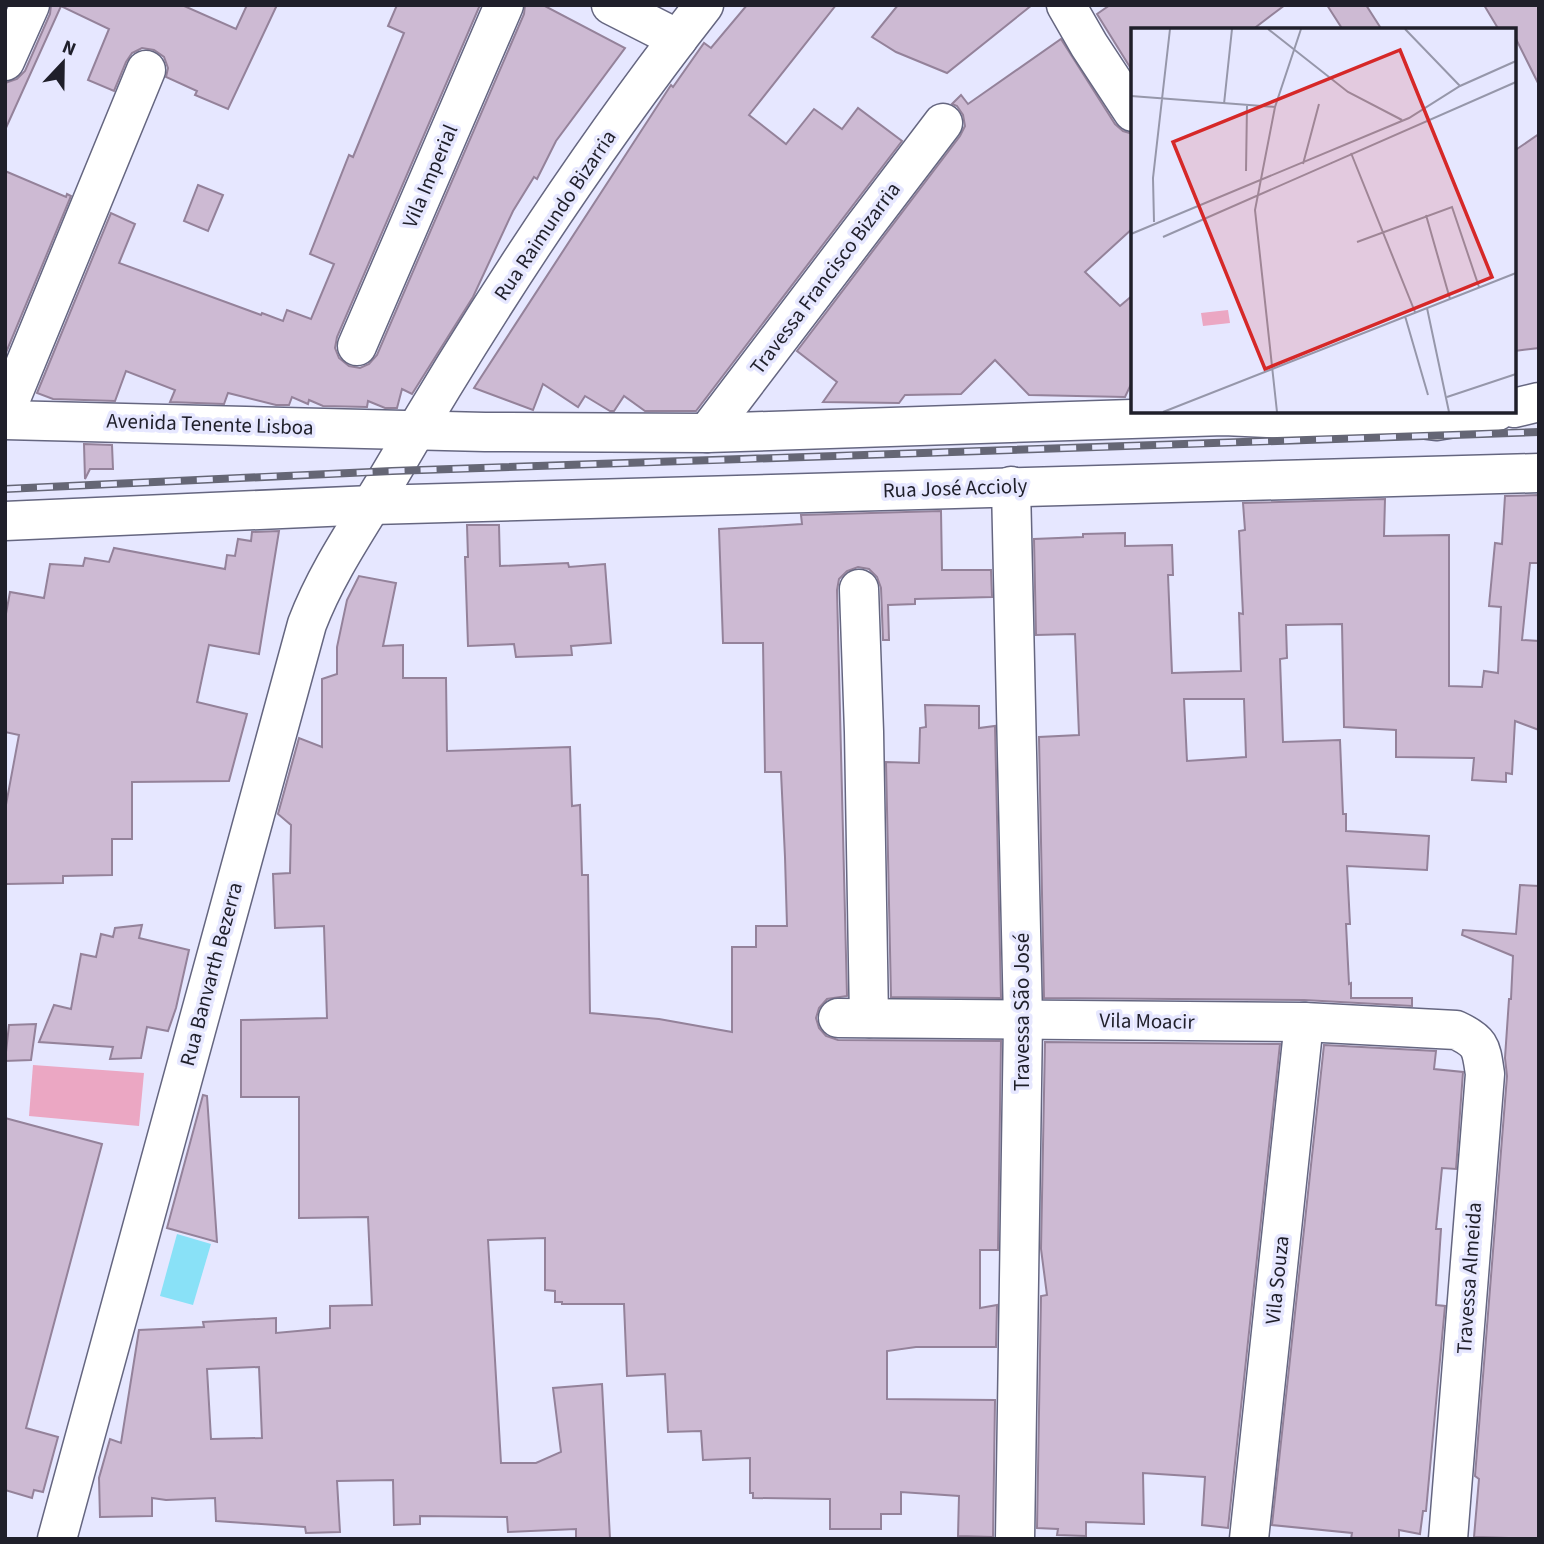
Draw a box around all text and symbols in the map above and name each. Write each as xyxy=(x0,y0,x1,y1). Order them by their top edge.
north arrow xyxy=(28,28,98,98)
inset map xyxy=(1131,28,1516,413)
text: N xyxy=(58,34,80,64)
street label: Vila Imperial xyxy=(395,120,465,232)
street label: Rua Raimundo Bizarria xyxy=(487,124,623,306)
street label: Travessa Francisco Bizarria xyxy=(743,175,907,381)
street label: Avenida Tenente Lisboa xyxy=(106,405,314,443)
street label: Rua José Accioly xyxy=(882,470,1028,506)
street label: Rua Banvarth Bezerra xyxy=(172,879,250,1069)
street label: Travessa São José xyxy=(1007,933,1037,1091)
street label: Vila Moacir xyxy=(1099,1005,1196,1037)
street label: Travessa Almeida xyxy=(1449,1201,1489,1355)
street label: Vila Souza xyxy=(1257,1234,1297,1326)

